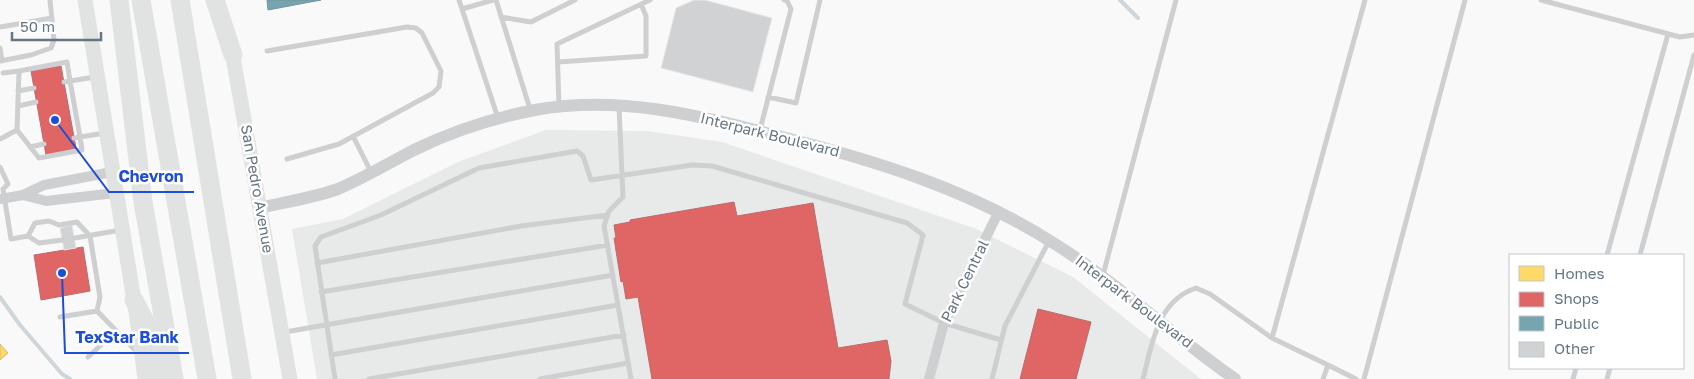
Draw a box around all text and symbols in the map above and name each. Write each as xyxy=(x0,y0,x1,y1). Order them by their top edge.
scale bar xyxy=(12,10,101,42)
text: 50 m xyxy=(20,17,55,35)
street label: Interpark Boulevard xyxy=(699,108,842,160)
street label: San Pedro Avenue xyxy=(238,123,278,255)
callout: Chevron xyxy=(109,161,194,192)
text: Chevron xyxy=(118,166,184,186)
street label: Park Central xyxy=(936,236,992,325)
street label: Interpark Boulevard xyxy=(1072,251,1197,351)
legend xyxy=(1509,254,1684,369)
text: Homes xyxy=(1554,264,1604,282)
text: Shops xyxy=(1554,289,1599,307)
text: Public xyxy=(1554,314,1599,332)
callout: TexStar Bank xyxy=(65,322,189,353)
text: TexStar Bank xyxy=(75,327,179,347)
text: Other xyxy=(1554,339,1595,357)

